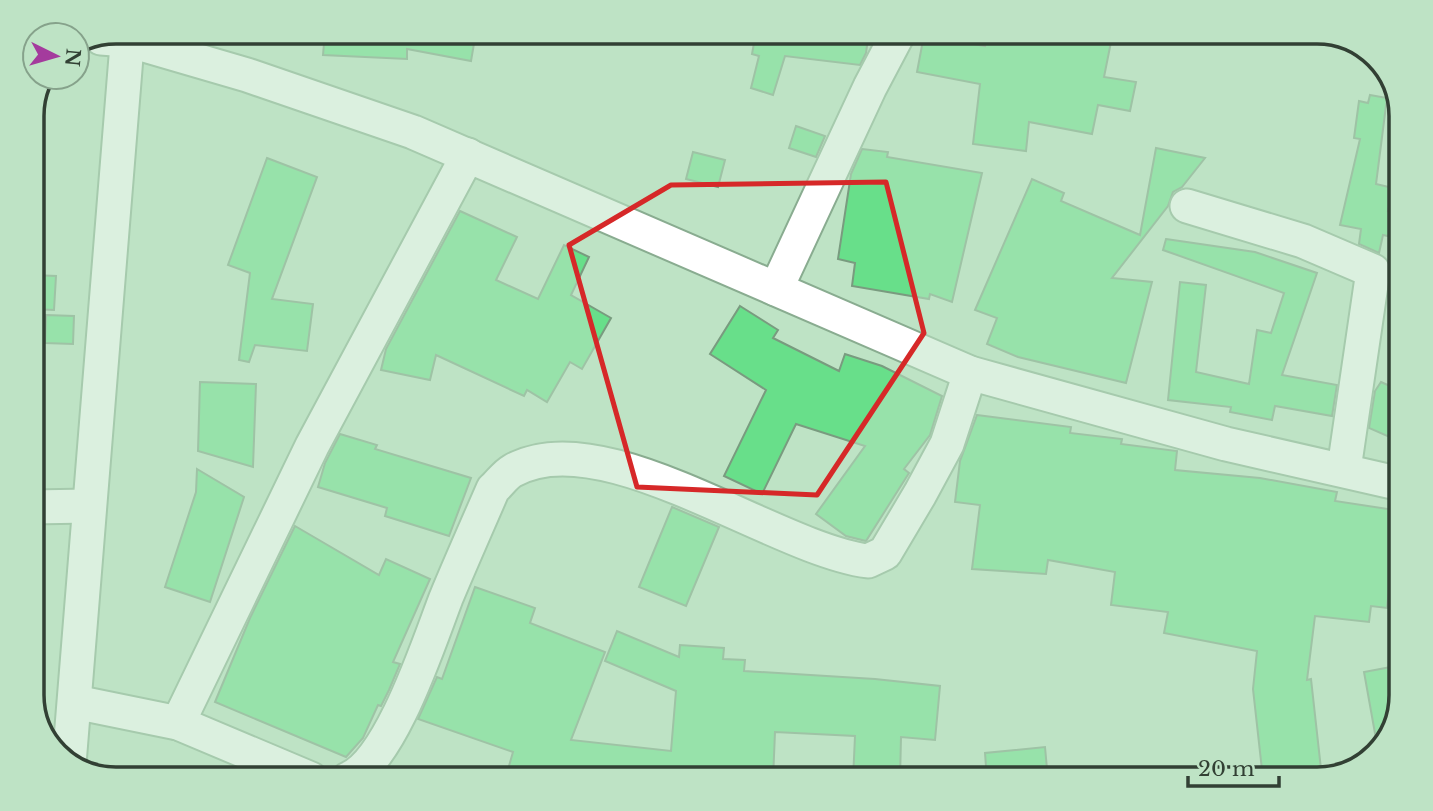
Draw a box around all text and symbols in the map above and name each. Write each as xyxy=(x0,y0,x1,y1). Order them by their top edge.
north arrow xyxy=(21,21,91,91)
text: N xyxy=(60,48,85,67)
scale bar xyxy=(1188,744,1279,788)
text: 20 m xyxy=(1198,756,1255,782)

